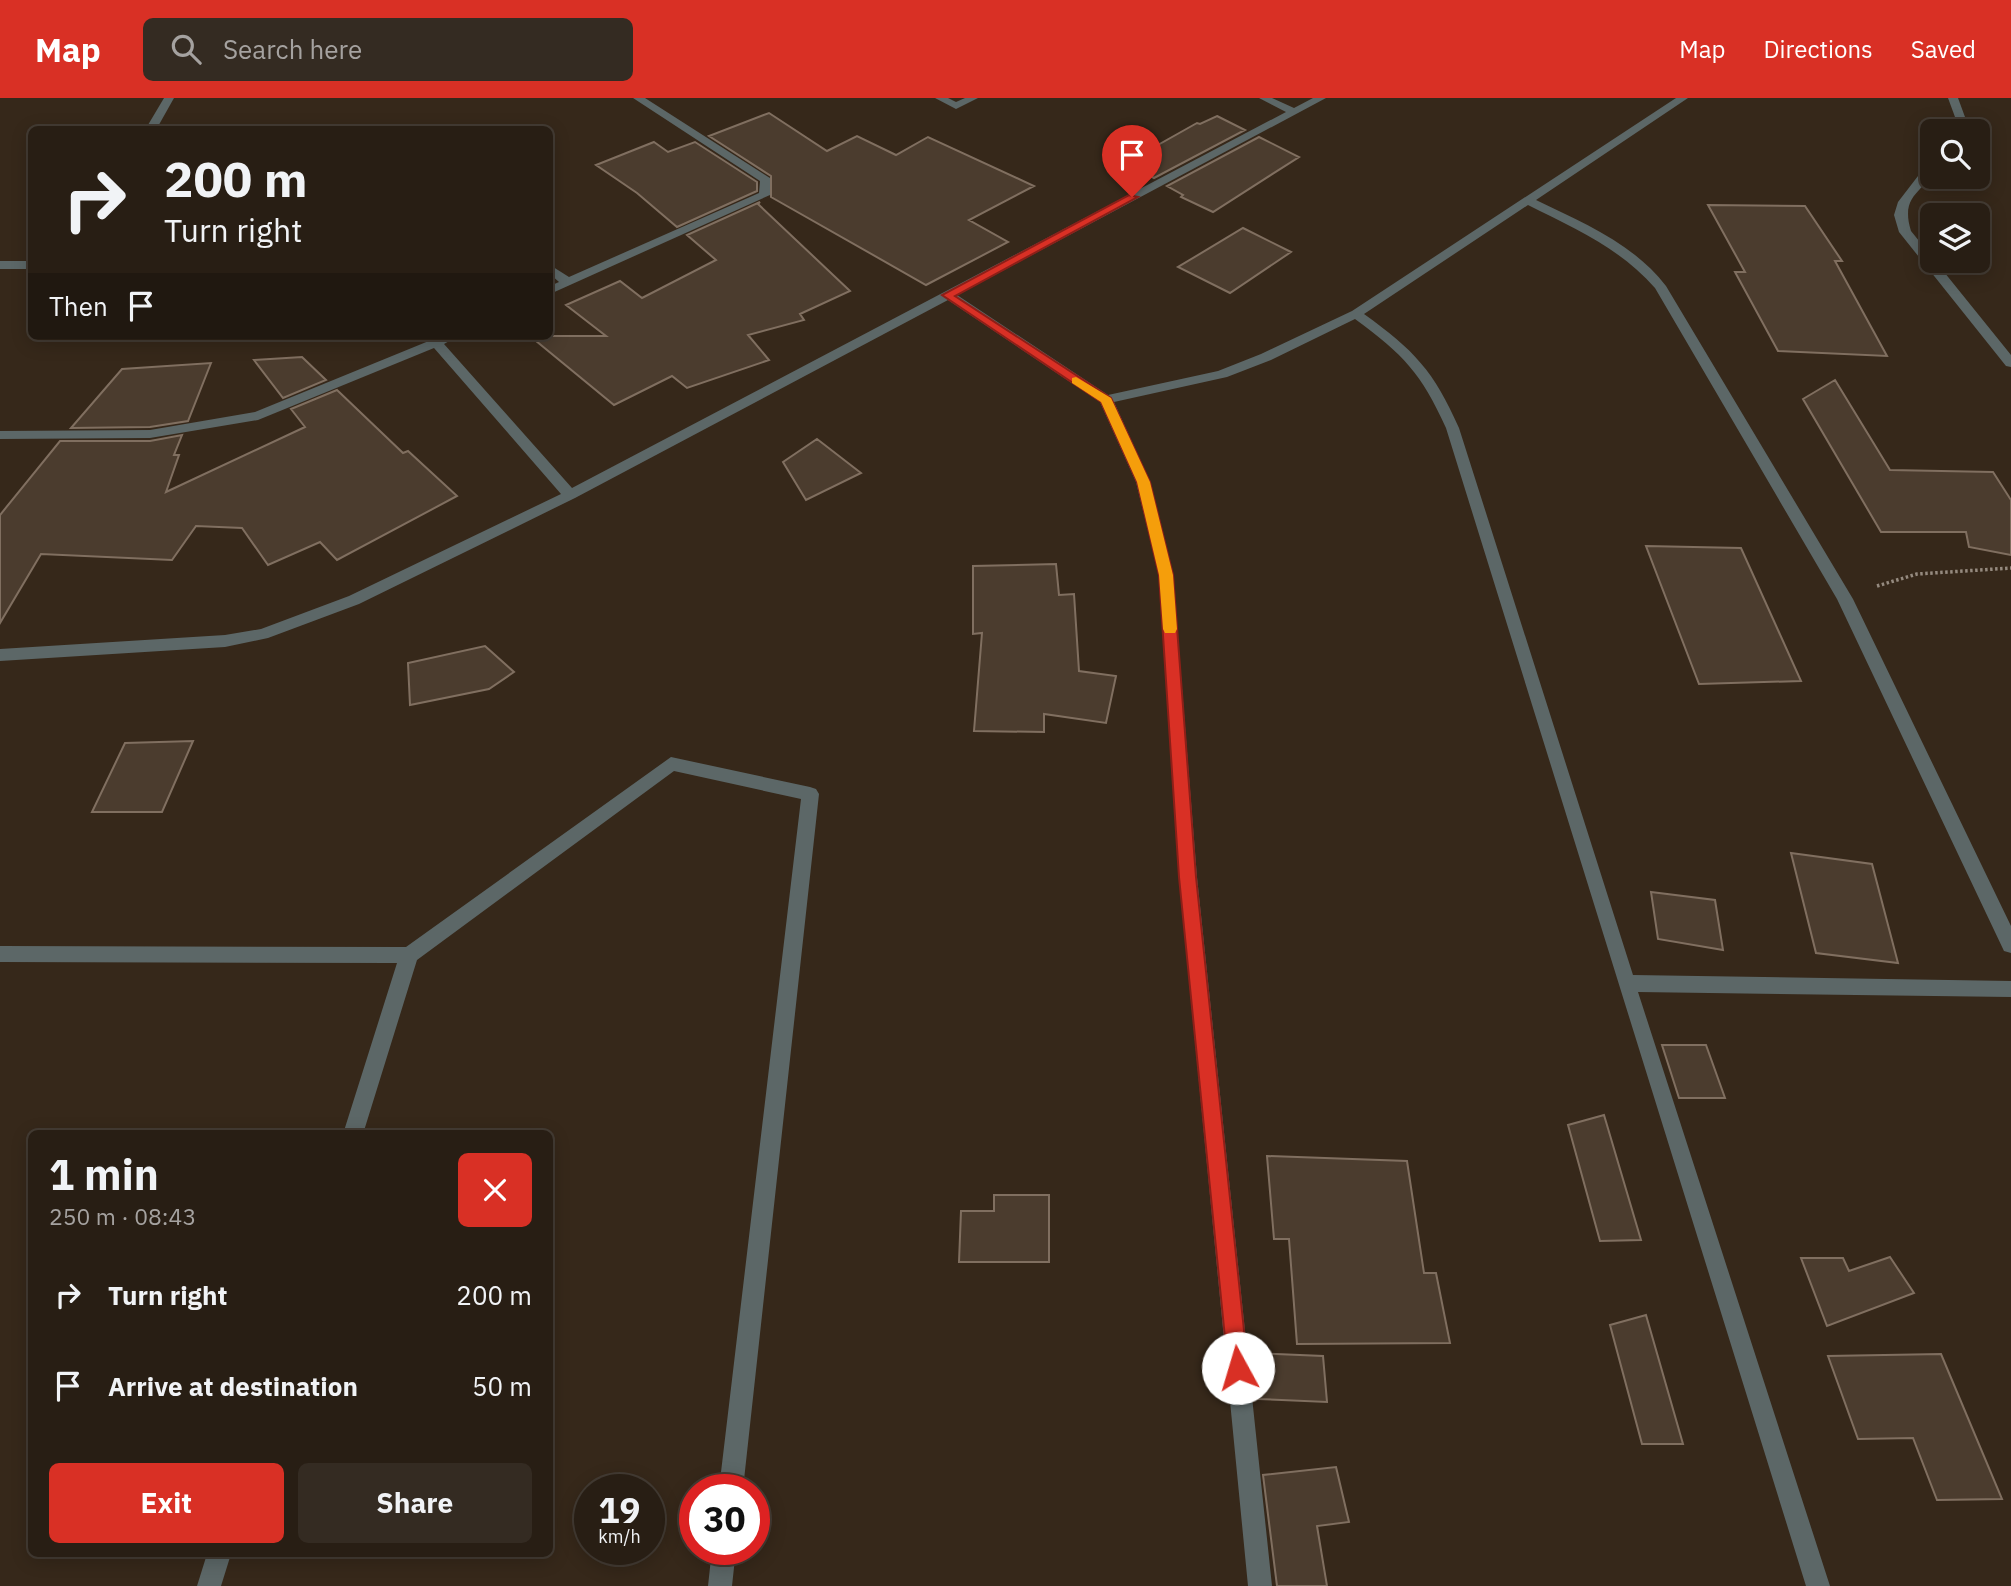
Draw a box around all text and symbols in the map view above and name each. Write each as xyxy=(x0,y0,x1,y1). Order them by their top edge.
search box xyxy=(143,18,633,81)
text: Map xyxy=(35,28,101,71)
icon: search xyxy=(167,30,205,68)
text: Search here xyxy=(223,32,362,66)
text: Map xyxy=(1679,33,1725,65)
text: Directions xyxy=(1763,33,1873,65)
text: Saved xyxy=(1911,33,1976,65)
map controls xyxy=(1920,119,1990,273)
button: search xyxy=(1920,119,1990,189)
pin xyxy=(1102,125,1162,197)
icon: arrive xyxy=(1113,136,1151,174)
text: 200 m xyxy=(164,147,308,210)
icon: right xyxy=(49,154,140,245)
button: layers xyxy=(1920,203,1990,273)
text: Turn right xyxy=(164,209,302,251)
icon: arrive xyxy=(122,287,160,325)
text: Then xyxy=(49,289,108,323)
text: 1 min xyxy=(49,1147,159,1202)
button: close xyxy=(458,1153,532,1227)
text: 250 m · 08:43 xyxy=(49,1201,196,1231)
icon: right xyxy=(49,1276,87,1314)
text: Turn right xyxy=(108,1278,227,1312)
text: 200 m xyxy=(456,1278,532,1312)
position arrow xyxy=(1201,1331,1275,1405)
icon: arrive xyxy=(49,1367,87,1405)
text: Arrive at destination xyxy=(108,1369,358,1403)
text: 50 m xyxy=(472,1369,532,1403)
button: Exit xyxy=(49,1463,284,1543)
button: Share xyxy=(298,1463,532,1543)
speed limit sign: 30 xyxy=(679,1474,770,1565)
text: 19 xyxy=(598,1487,641,1533)
text: km/h xyxy=(598,1525,641,1548)

